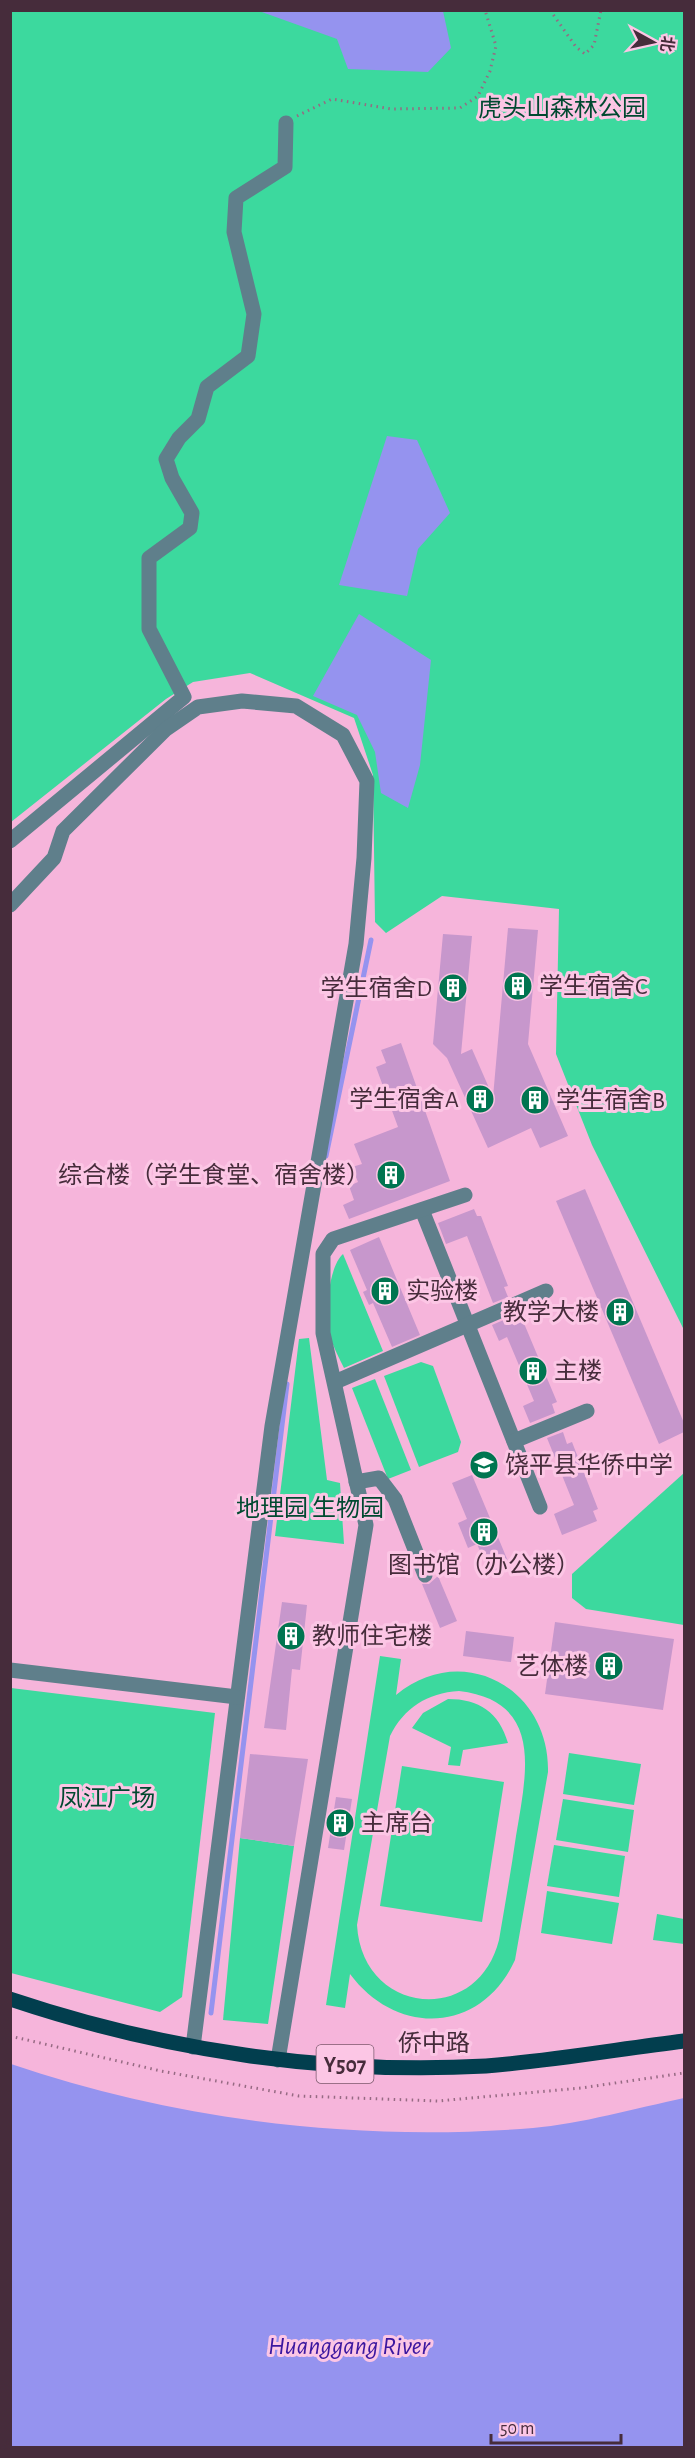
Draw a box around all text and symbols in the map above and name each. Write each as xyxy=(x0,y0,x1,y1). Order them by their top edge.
north arrow xyxy=(623,12,683,72)
text: 北 xyxy=(658,35,677,53)
park label: 虎头山森林公园 xyxy=(478,95,646,121)
building icon: 学生宿舍C xyxy=(502,970,534,1002)
building icon: 学生宿舍D xyxy=(437,972,469,1004)
place label: 学生宿舍C xyxy=(539,973,647,999)
place label: 学生宿舍D xyxy=(320,975,432,1001)
building icon: 学生宿舍A xyxy=(464,1083,496,1115)
building icon: 学生宿舍B xyxy=(519,1084,551,1116)
place label: 学生宿舍A xyxy=(349,1086,459,1112)
place label: 学生宿舍B xyxy=(556,1087,665,1113)
building icon: 综合楼（学生食堂、宿舍楼） xyxy=(375,1159,407,1191)
place label: 综合楼（学生食堂、宿舍楼） xyxy=(58,1162,370,1188)
building icon: 实验楼 xyxy=(369,1275,401,1307)
place label: 实验楼 xyxy=(406,1278,478,1304)
building icon: 教学大楼 xyxy=(604,1296,636,1328)
place label: 教学大楼 xyxy=(503,1299,599,1325)
building icon: 主楼 xyxy=(517,1355,549,1387)
place label: 主楼 xyxy=(554,1358,602,1384)
school or university icon: 饶平县华侨中学 xyxy=(468,1449,500,1481)
place label: 饶平县华侨中学 xyxy=(505,1452,673,1478)
park label: 地理园 生物园 xyxy=(236,1495,384,1521)
building icon: 图书馆（办公楼） xyxy=(468,1516,500,1548)
place label: 图书馆（办公楼） xyxy=(388,1552,580,1578)
building icon: 教师住宅楼 xyxy=(275,1620,307,1652)
place label: 教师住宅楼 xyxy=(312,1623,432,1649)
building icon: 艺体楼 xyxy=(593,1650,625,1682)
place label: 艺体楼 xyxy=(516,1653,588,1679)
park label: 凤江广场 xyxy=(59,1785,155,1811)
building icon: 主席台 xyxy=(324,1807,356,1839)
place label: 主席台 xyxy=(361,1810,433,1836)
street label: 侨中路 xyxy=(398,2030,470,2056)
road number: Y507 xyxy=(316,2045,374,2083)
water label: Huanggang River xyxy=(268,2333,432,2359)
scale bar xyxy=(491,2407,622,2445)
text: 50 m xyxy=(500,2420,534,2438)

